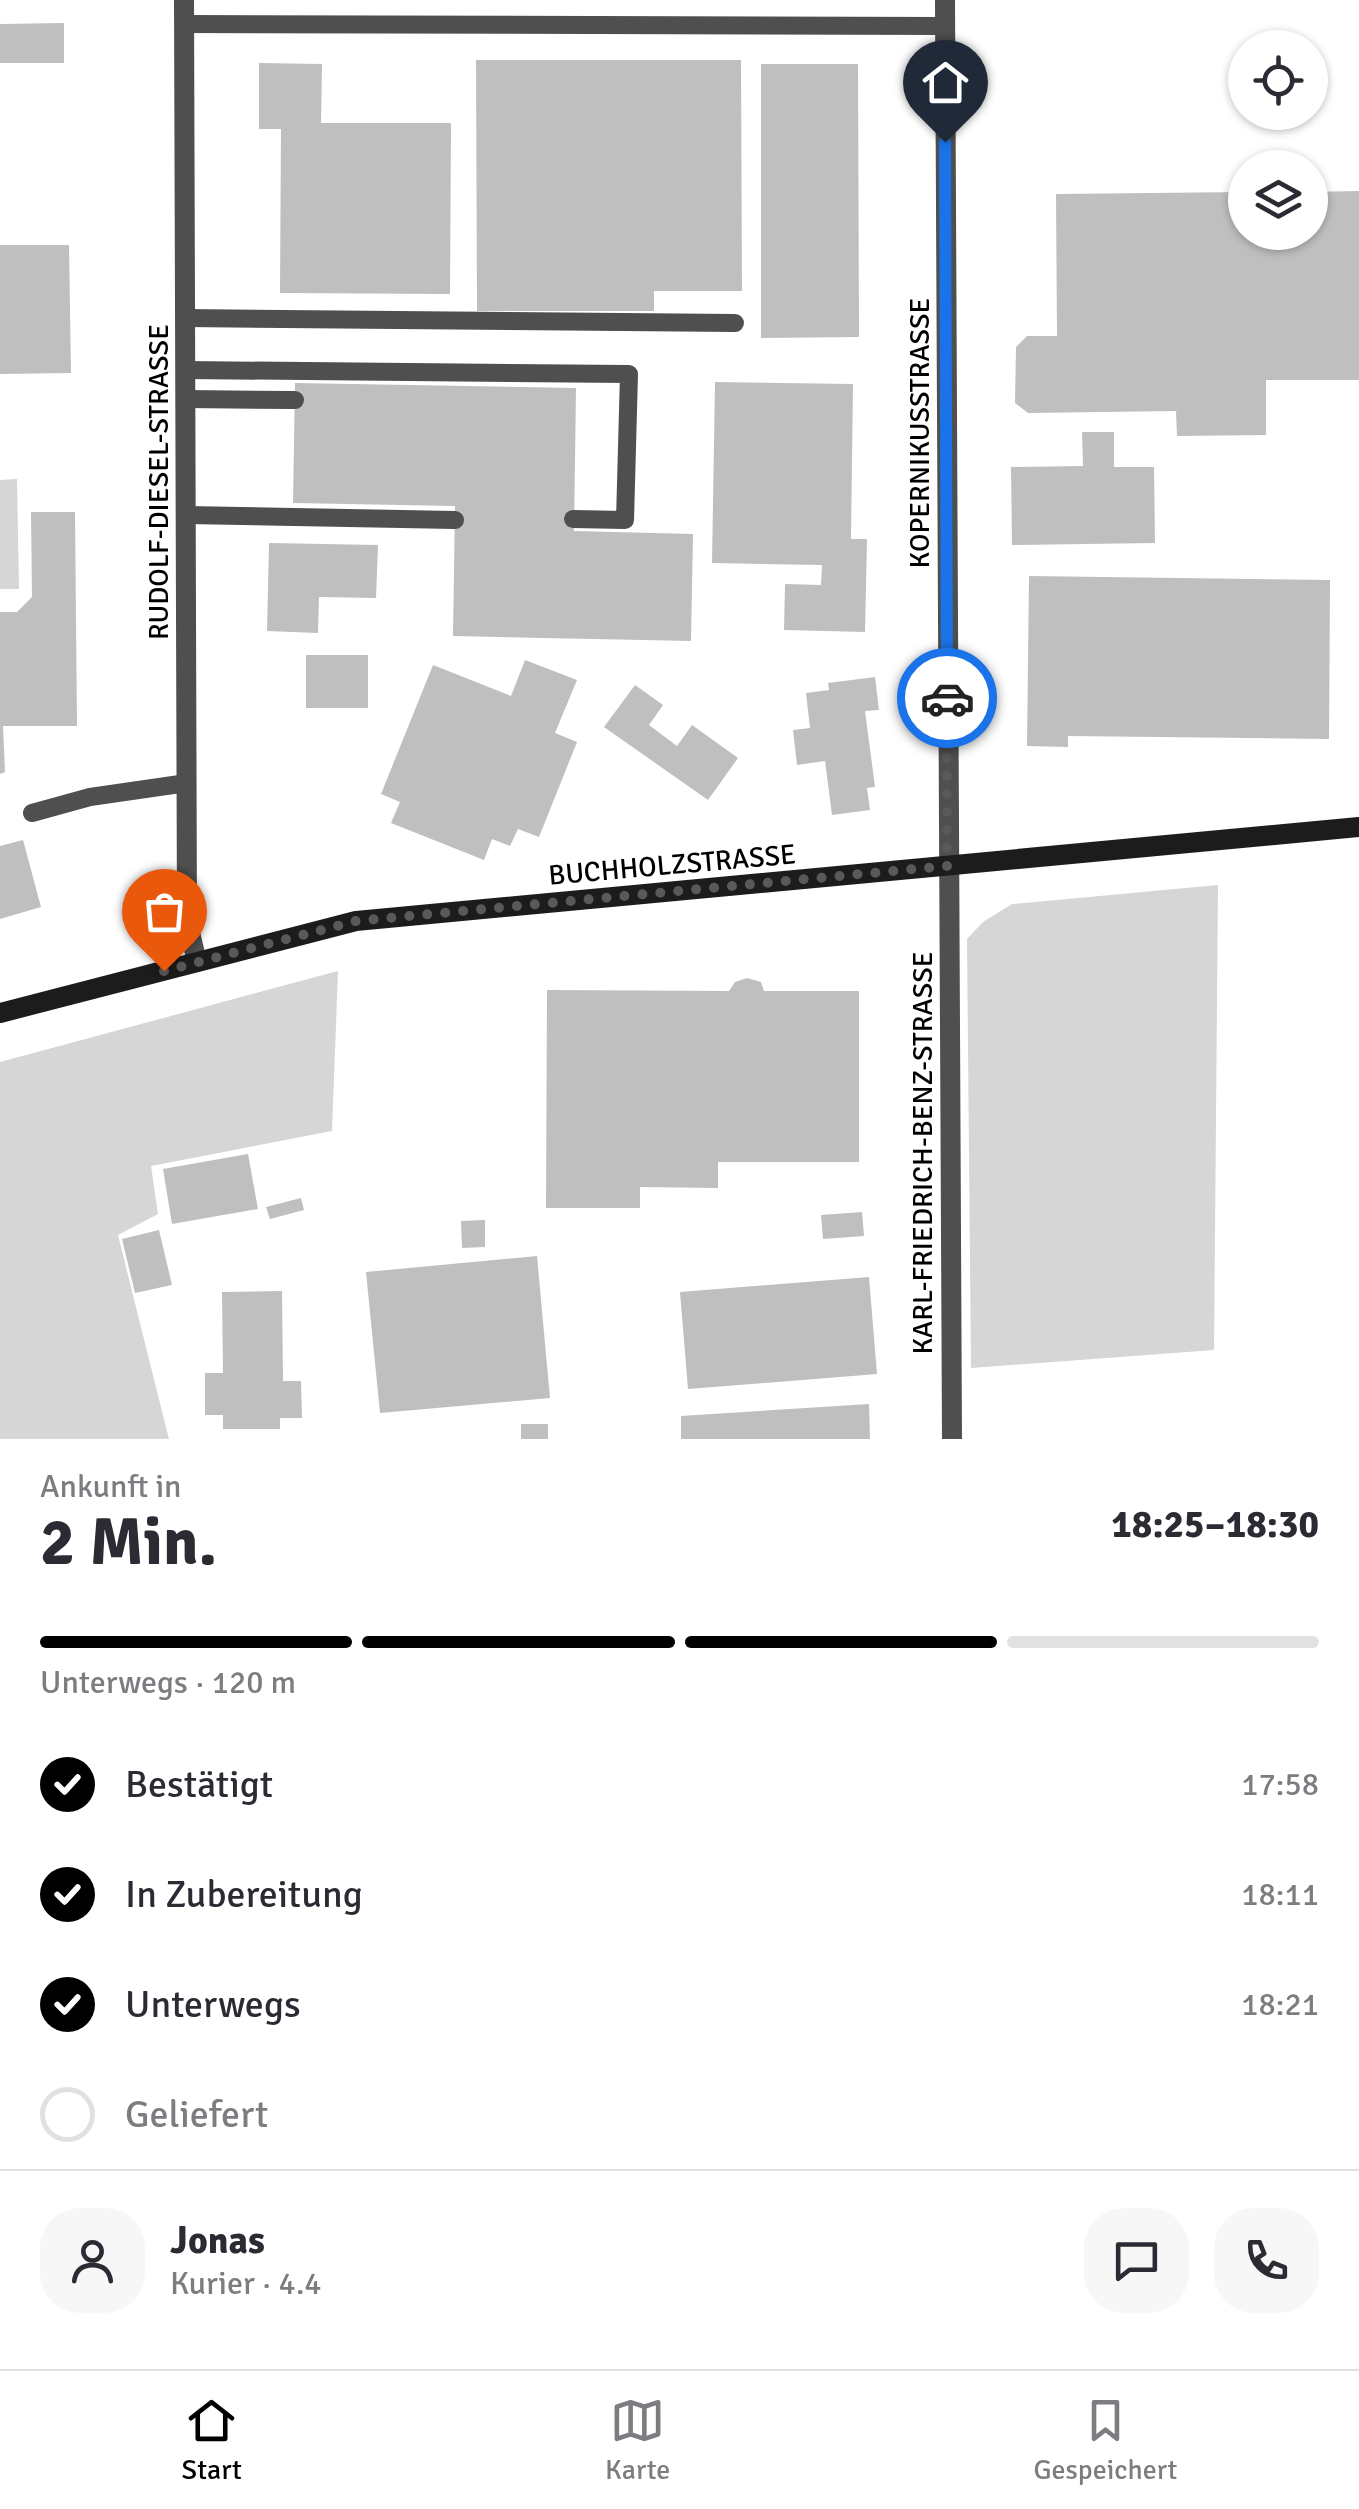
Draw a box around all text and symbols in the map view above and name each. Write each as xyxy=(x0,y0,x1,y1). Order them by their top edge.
map controls xyxy=(1228,30,1328,250)
button: locate xyxy=(1228,30,1328,130)
pin xyxy=(903,40,988,143)
icon: home xyxy=(918,55,973,110)
button: layers xyxy=(1228,150,1328,250)
street label: KOPERNIKUSSTRASSE xyxy=(903,298,937,568)
street label: RUDOLF-DIESEL-STRASSE xyxy=(142,324,176,640)
courier xyxy=(897,648,997,748)
icon: car xyxy=(920,671,975,726)
street label: BUCHHOLZSTRASSE xyxy=(547,837,797,893)
pin xyxy=(122,869,207,972)
icon: bag xyxy=(137,884,192,939)
street label: KARL-FRIEDRICH-BENZ-STRASSE xyxy=(906,951,940,1355)
text: Ankunft in xyxy=(40,1467,182,1506)
text: 18:25–18:30 xyxy=(1111,1501,1319,1548)
text: 2 Min. xyxy=(40,1503,217,1583)
text: Unterwegs · 120 m xyxy=(40,1663,296,1702)
icon: check xyxy=(40,1757,95,1812)
text: Bestätigt xyxy=(125,1761,273,1808)
text: 17:58 xyxy=(1241,1765,1319,1804)
icon: check xyxy=(40,1867,95,1922)
text: In Zubereitung xyxy=(125,1871,363,1918)
text: 18:11 xyxy=(1241,1875,1319,1914)
icon: check xyxy=(40,1977,95,2032)
text: Unterwegs xyxy=(125,1981,301,2028)
text: 18:21 xyxy=(1241,1985,1319,2024)
text: Geliefert xyxy=(125,2091,268,2138)
button: person xyxy=(40,2208,145,2313)
button: chat xyxy=(1084,2208,1189,2313)
button: phone xyxy=(1214,2208,1319,2313)
text: Jonas xyxy=(170,2217,265,2264)
text: Kurier · 4.4 xyxy=(170,2264,322,2303)
tab: Start xyxy=(182,2393,242,2487)
tab: Karte xyxy=(605,2393,670,2487)
tab: Gespeichert xyxy=(1034,2393,1177,2487)

